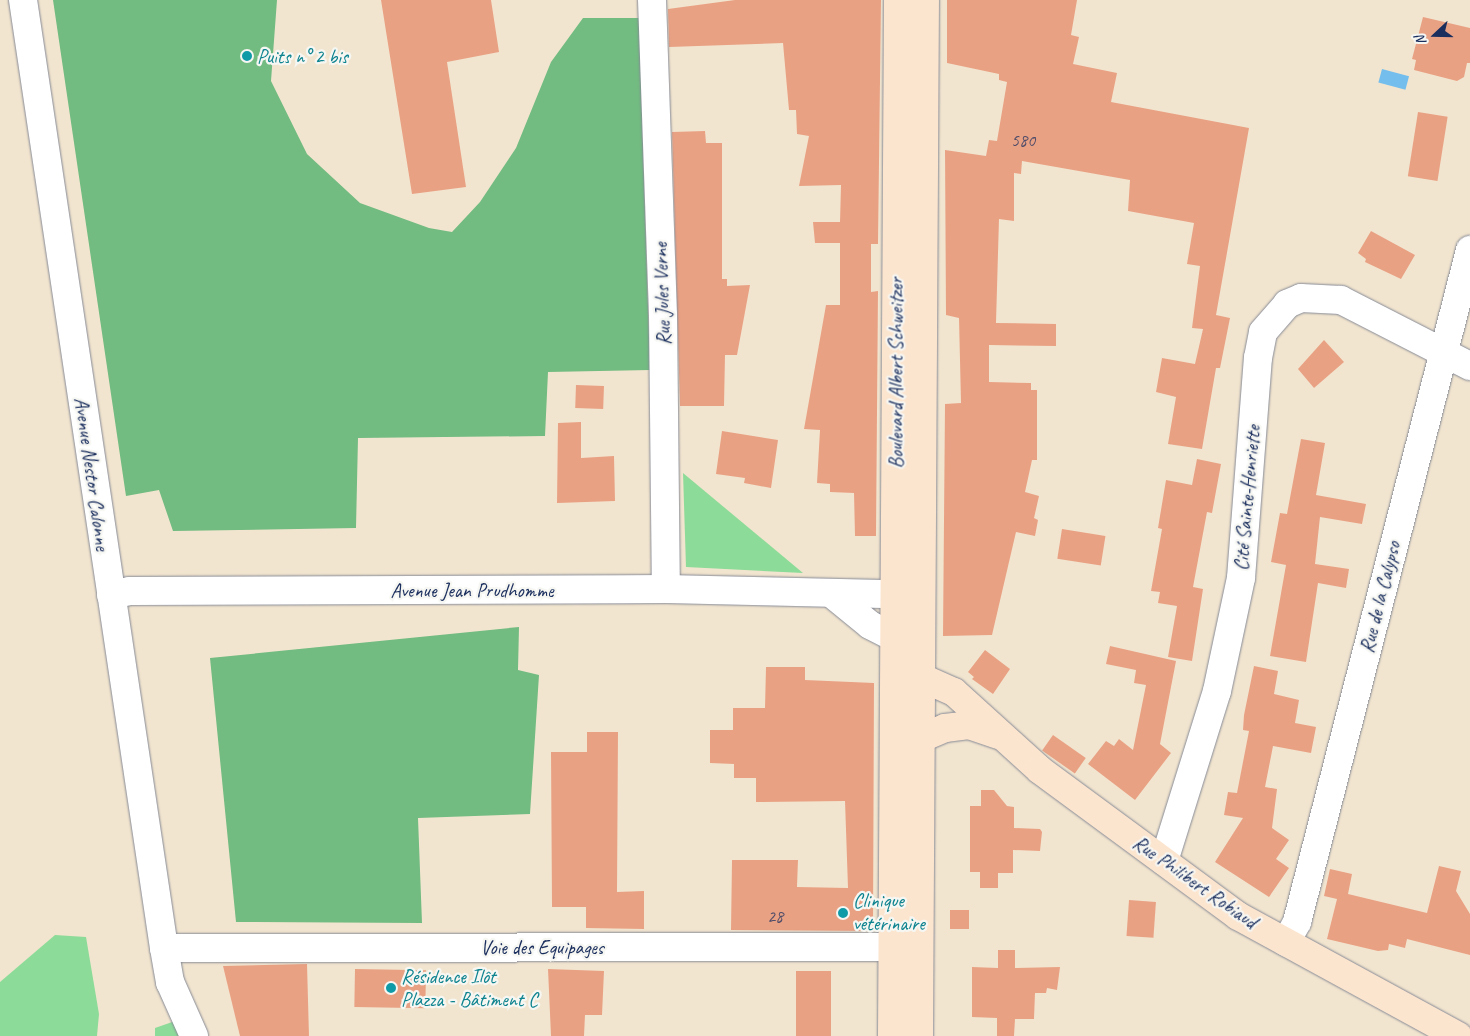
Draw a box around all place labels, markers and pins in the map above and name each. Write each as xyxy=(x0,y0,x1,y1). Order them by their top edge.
place label: Puits n° 2 bis xyxy=(257,44,348,68)
marker: Puits n° 2 bis xyxy=(241,50,253,62)
place label: Clinique vétérinaire xyxy=(853,889,925,936)
marker: Clinique vétérinaire xyxy=(837,907,849,919)
place label: Résidence Ilôt Plazza - Bâtiment C xyxy=(401,964,538,1011)
marker: Résidence Ilôt Plazza - Bâtiment C xyxy=(385,982,397,994)

